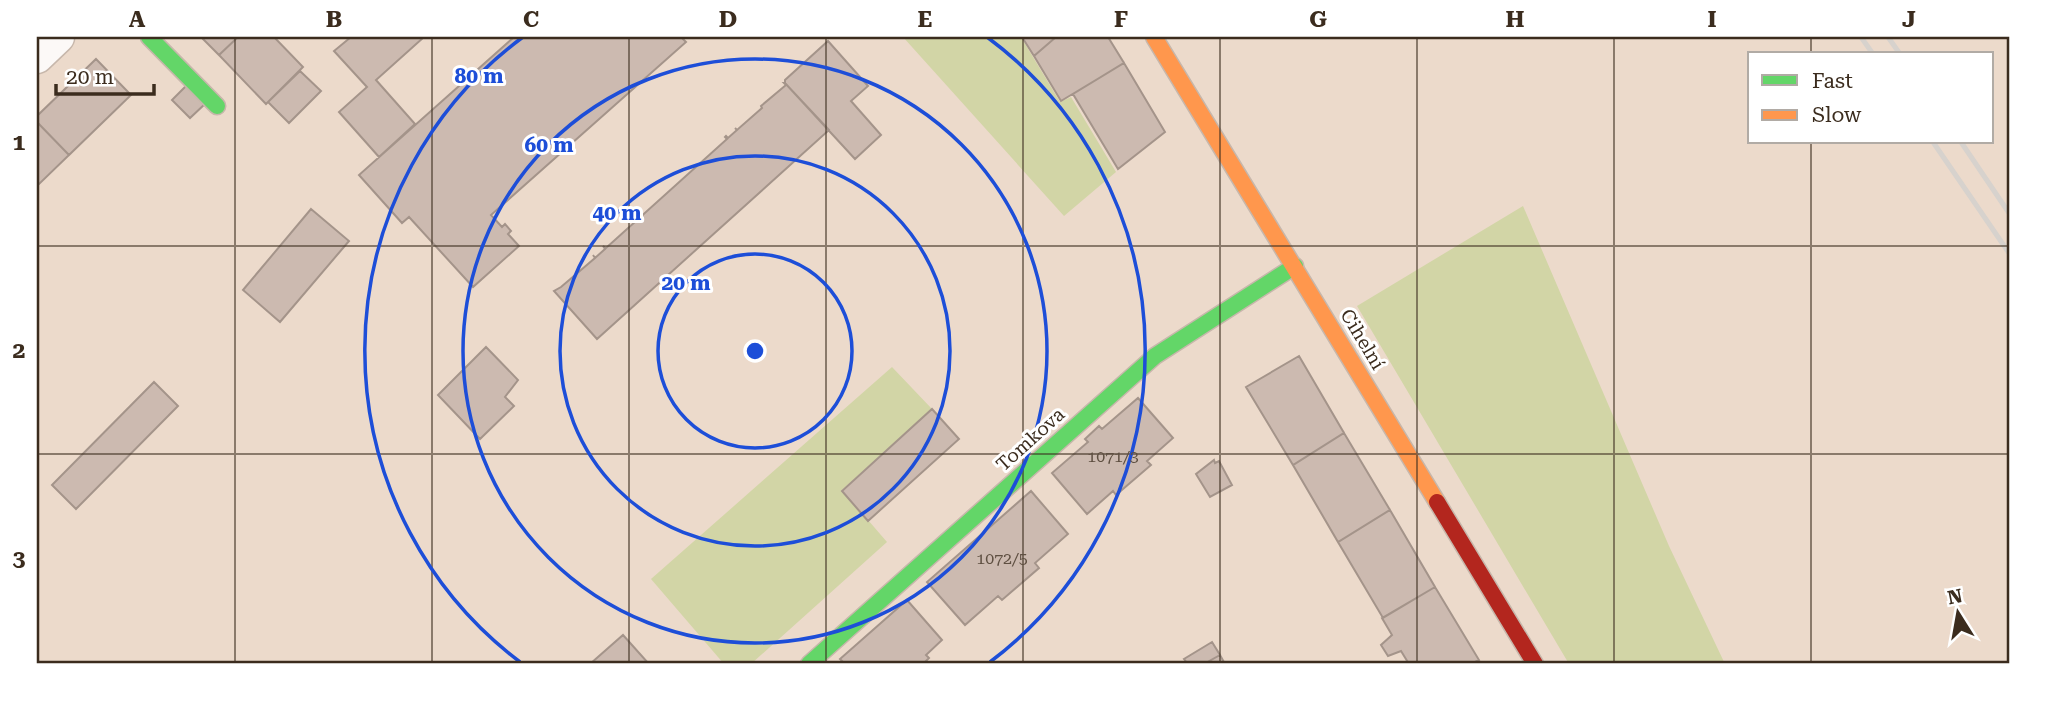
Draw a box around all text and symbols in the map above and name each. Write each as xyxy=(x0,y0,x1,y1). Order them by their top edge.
text: A xyxy=(129,6,146,33)
text: B xyxy=(326,6,342,33)
text: C xyxy=(523,6,539,33)
text: D xyxy=(719,6,737,33)
text: E xyxy=(918,6,932,33)
text: F xyxy=(1114,6,1128,33)
text: G xyxy=(1309,6,1327,33)
text: H xyxy=(1506,6,1525,33)
text: I xyxy=(1707,6,1717,33)
text: J xyxy=(1902,6,1916,33)
scale bar xyxy=(56,52,154,96)
legend xyxy=(1748,52,1994,144)
text: 80 m xyxy=(454,64,504,88)
text: 20 m xyxy=(66,65,114,89)
text: Fast xyxy=(1812,69,1853,93)
text: Slow xyxy=(1812,103,1862,127)
text: 1 xyxy=(13,129,26,156)
text: 60 m xyxy=(524,133,574,157)
text: 40 m xyxy=(592,201,642,225)
text: 20 m xyxy=(661,271,711,295)
street label: Cihelní xyxy=(1336,305,1390,374)
text: 2 xyxy=(13,337,25,364)
centre of rings xyxy=(743,339,767,363)
street label: Tomkova xyxy=(991,402,1070,476)
house number: 1071/3 xyxy=(1087,447,1139,466)
text: 3 xyxy=(13,545,26,572)
house number: 1072/5 xyxy=(976,549,1028,568)
north arrow xyxy=(1924,578,1994,648)
text: N xyxy=(1945,584,1965,609)

